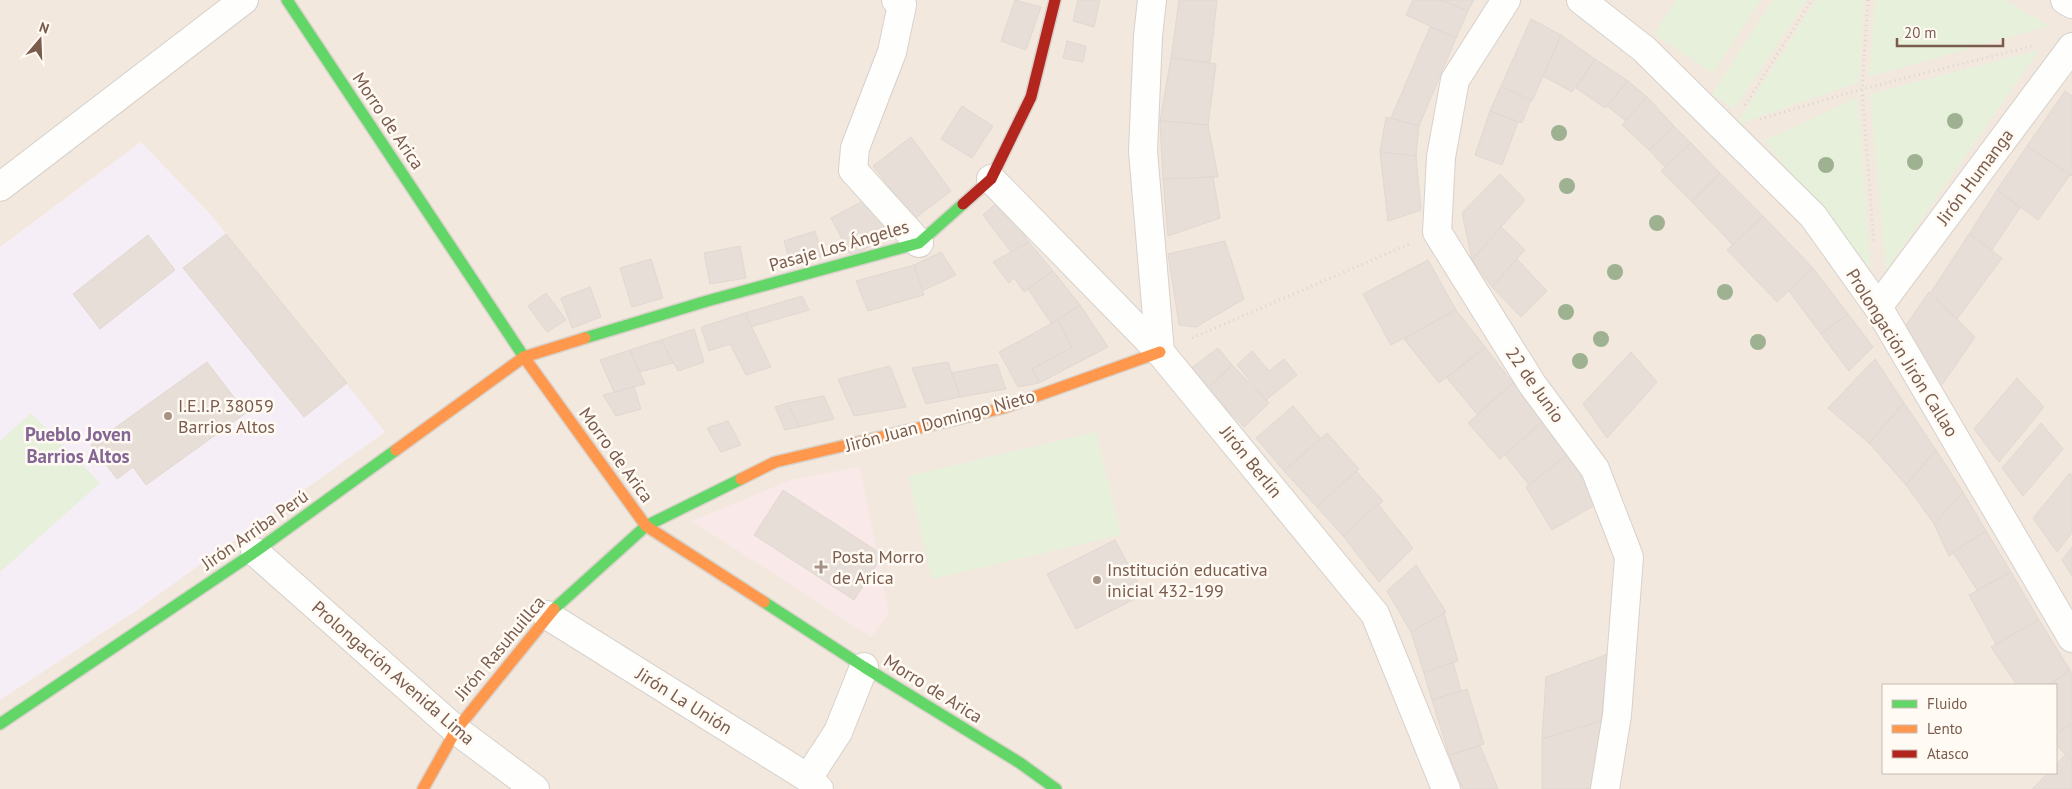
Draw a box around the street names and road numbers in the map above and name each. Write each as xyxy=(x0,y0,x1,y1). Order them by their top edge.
street label: Morro de Arica xyxy=(348,68,429,174)
street label: Jirón Humanga xyxy=(1930,124,2018,230)
street label: Pasaje Los Ángeles xyxy=(766,215,911,276)
street label: Prolongación Jirón Callao xyxy=(1841,264,1964,441)
street label: 22 de Junio xyxy=(1501,342,1570,427)
street label: Jirón Juan Domingo Nieto xyxy=(842,384,1037,457)
street label: Morro de Arica xyxy=(574,403,659,507)
street label: Jirón Berlín xyxy=(1215,420,1287,502)
street label: Jirón Arriba Perú xyxy=(196,484,313,576)
street label: Jirón Rasuhuillca xyxy=(449,591,550,705)
street label: Prolongación Avenida Lima xyxy=(307,596,480,750)
street label: Morro de Arica xyxy=(880,649,987,728)
street label: Jirón La Unión xyxy=(631,661,737,739)

